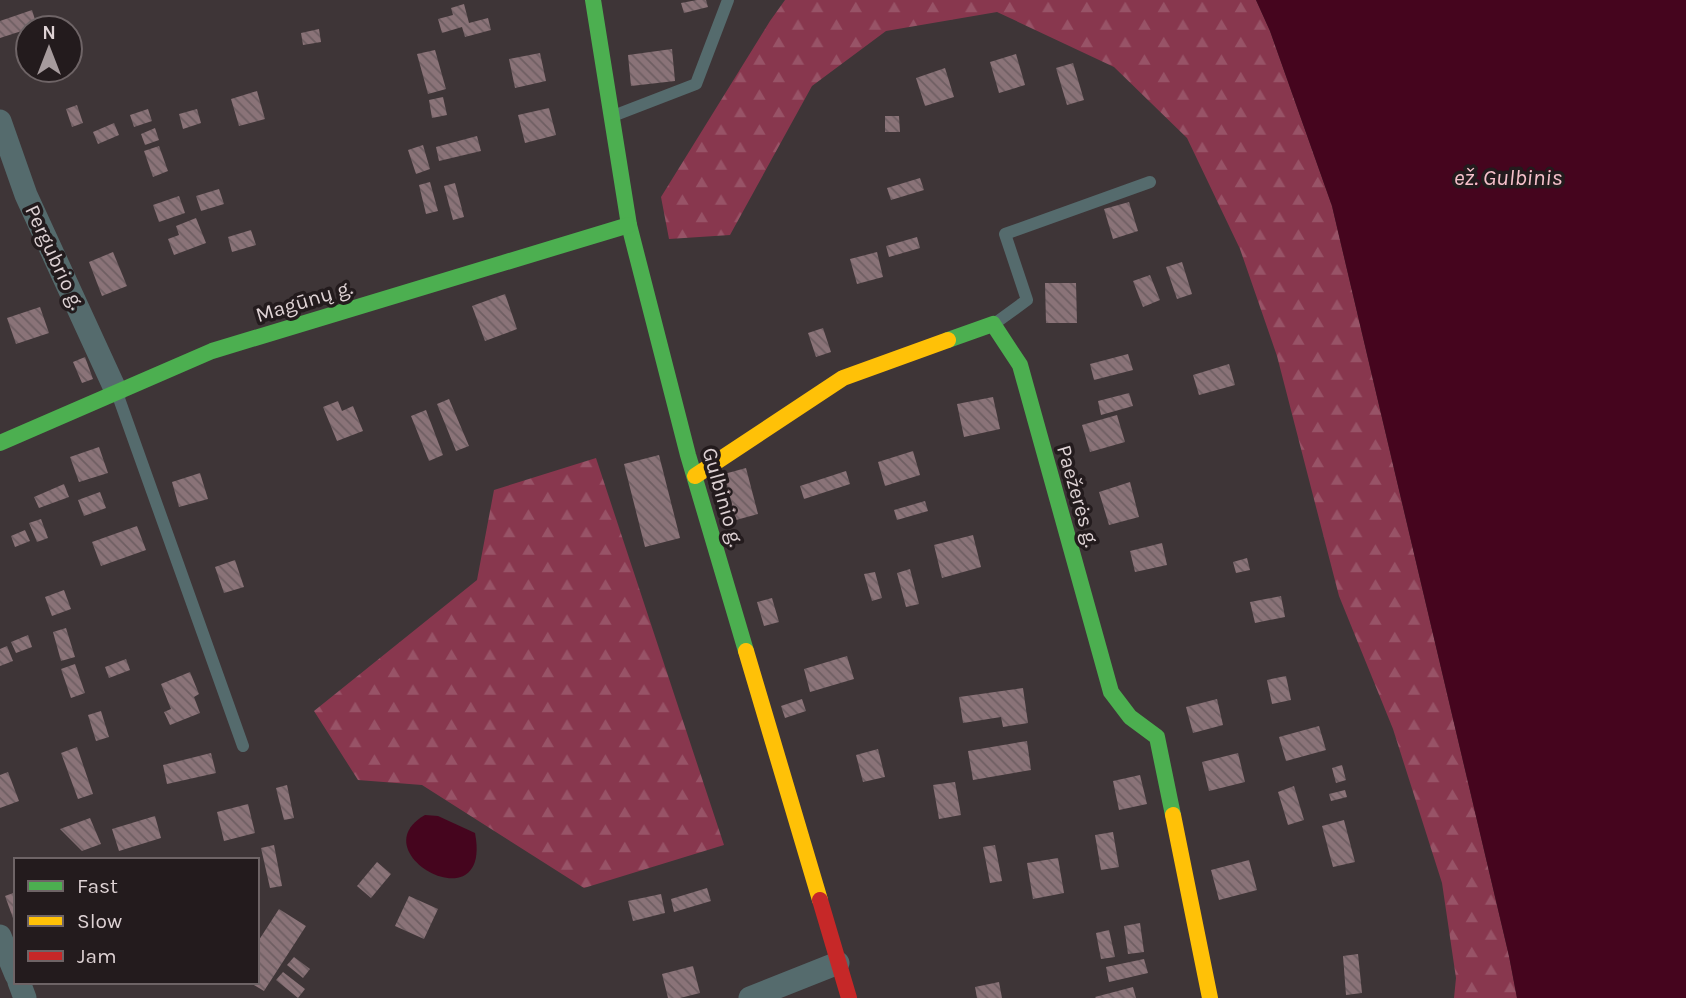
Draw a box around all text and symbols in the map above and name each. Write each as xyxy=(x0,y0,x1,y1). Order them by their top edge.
north arrow xyxy=(14,14,84,84)
text: N xyxy=(42,22,56,44)
water label: ež. Gulbinis xyxy=(1454,164,1562,191)
street label: Pergubrio g. xyxy=(20,201,90,313)
street label: Magūnų g. xyxy=(253,275,356,327)
street label: Paežerės g. xyxy=(1052,442,1104,550)
street label: Gulbinio g. xyxy=(697,445,749,549)
legend xyxy=(14,858,259,984)
text: Fast xyxy=(77,874,118,898)
text: Slow xyxy=(77,909,122,933)
text: Jam xyxy=(77,944,117,968)

